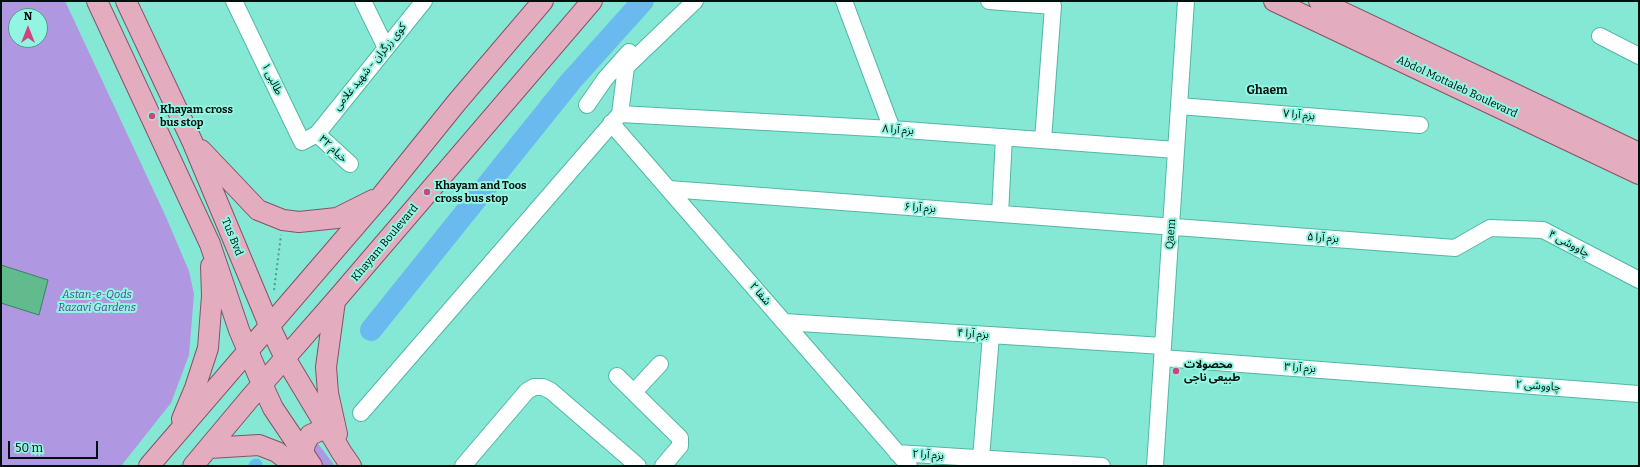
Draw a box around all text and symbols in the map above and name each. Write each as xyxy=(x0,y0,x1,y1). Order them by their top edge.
north arrow xyxy=(8,8,48,48)
text: N xyxy=(24,10,32,23)
street label: کوی زرگران - شهید غلامی xyxy=(331,21,409,113)
street label: Abdol Mottaleb Boulevard xyxy=(1395,53,1519,121)
street label: طالبی ۱ xyxy=(259,61,285,97)
district label: Ghaem xyxy=(1247,84,1287,98)
place label: Khayam cross bus stop xyxy=(160,103,233,129)
street label: بزم آرا ۷ xyxy=(1283,107,1315,123)
marker: Khayam cross bus stop xyxy=(147,111,157,121)
street label: بزم آرا ۸ xyxy=(882,122,914,138)
street label: خیام ۳۲ xyxy=(316,133,350,165)
place label: Khayam and Toos cross bus stop xyxy=(435,179,527,205)
marker: Khayam and Toos cross bus stop xyxy=(422,187,432,197)
street label: بزم آرا ۶ xyxy=(904,200,936,216)
street label: Khayam Boulevard xyxy=(349,202,421,284)
street label: Tus Bvd xyxy=(218,216,246,258)
street label: Qaem xyxy=(1163,218,1179,250)
street label: چاووشی ۴ xyxy=(1546,228,1592,260)
street label: بزم آرا ۵ xyxy=(1307,230,1339,246)
street label: شفا ۲ xyxy=(747,280,773,308)
park label: Astan-e-Qods Razavi Gardens xyxy=(58,288,136,314)
street label: بزم آرا ۴ xyxy=(957,326,989,342)
place label: محصولات طبیعی ناجی xyxy=(1184,358,1240,384)
street label: بزم آرا ۳ xyxy=(1284,360,1316,376)
marker: محصولات طبیعی ناجی xyxy=(1171,366,1181,376)
street label: چاووشی ۲ xyxy=(1515,378,1561,394)
scale bar xyxy=(10,433,100,459)
text: 50 m xyxy=(15,441,43,455)
street label: بزم آرا ۲ xyxy=(912,447,944,463)

